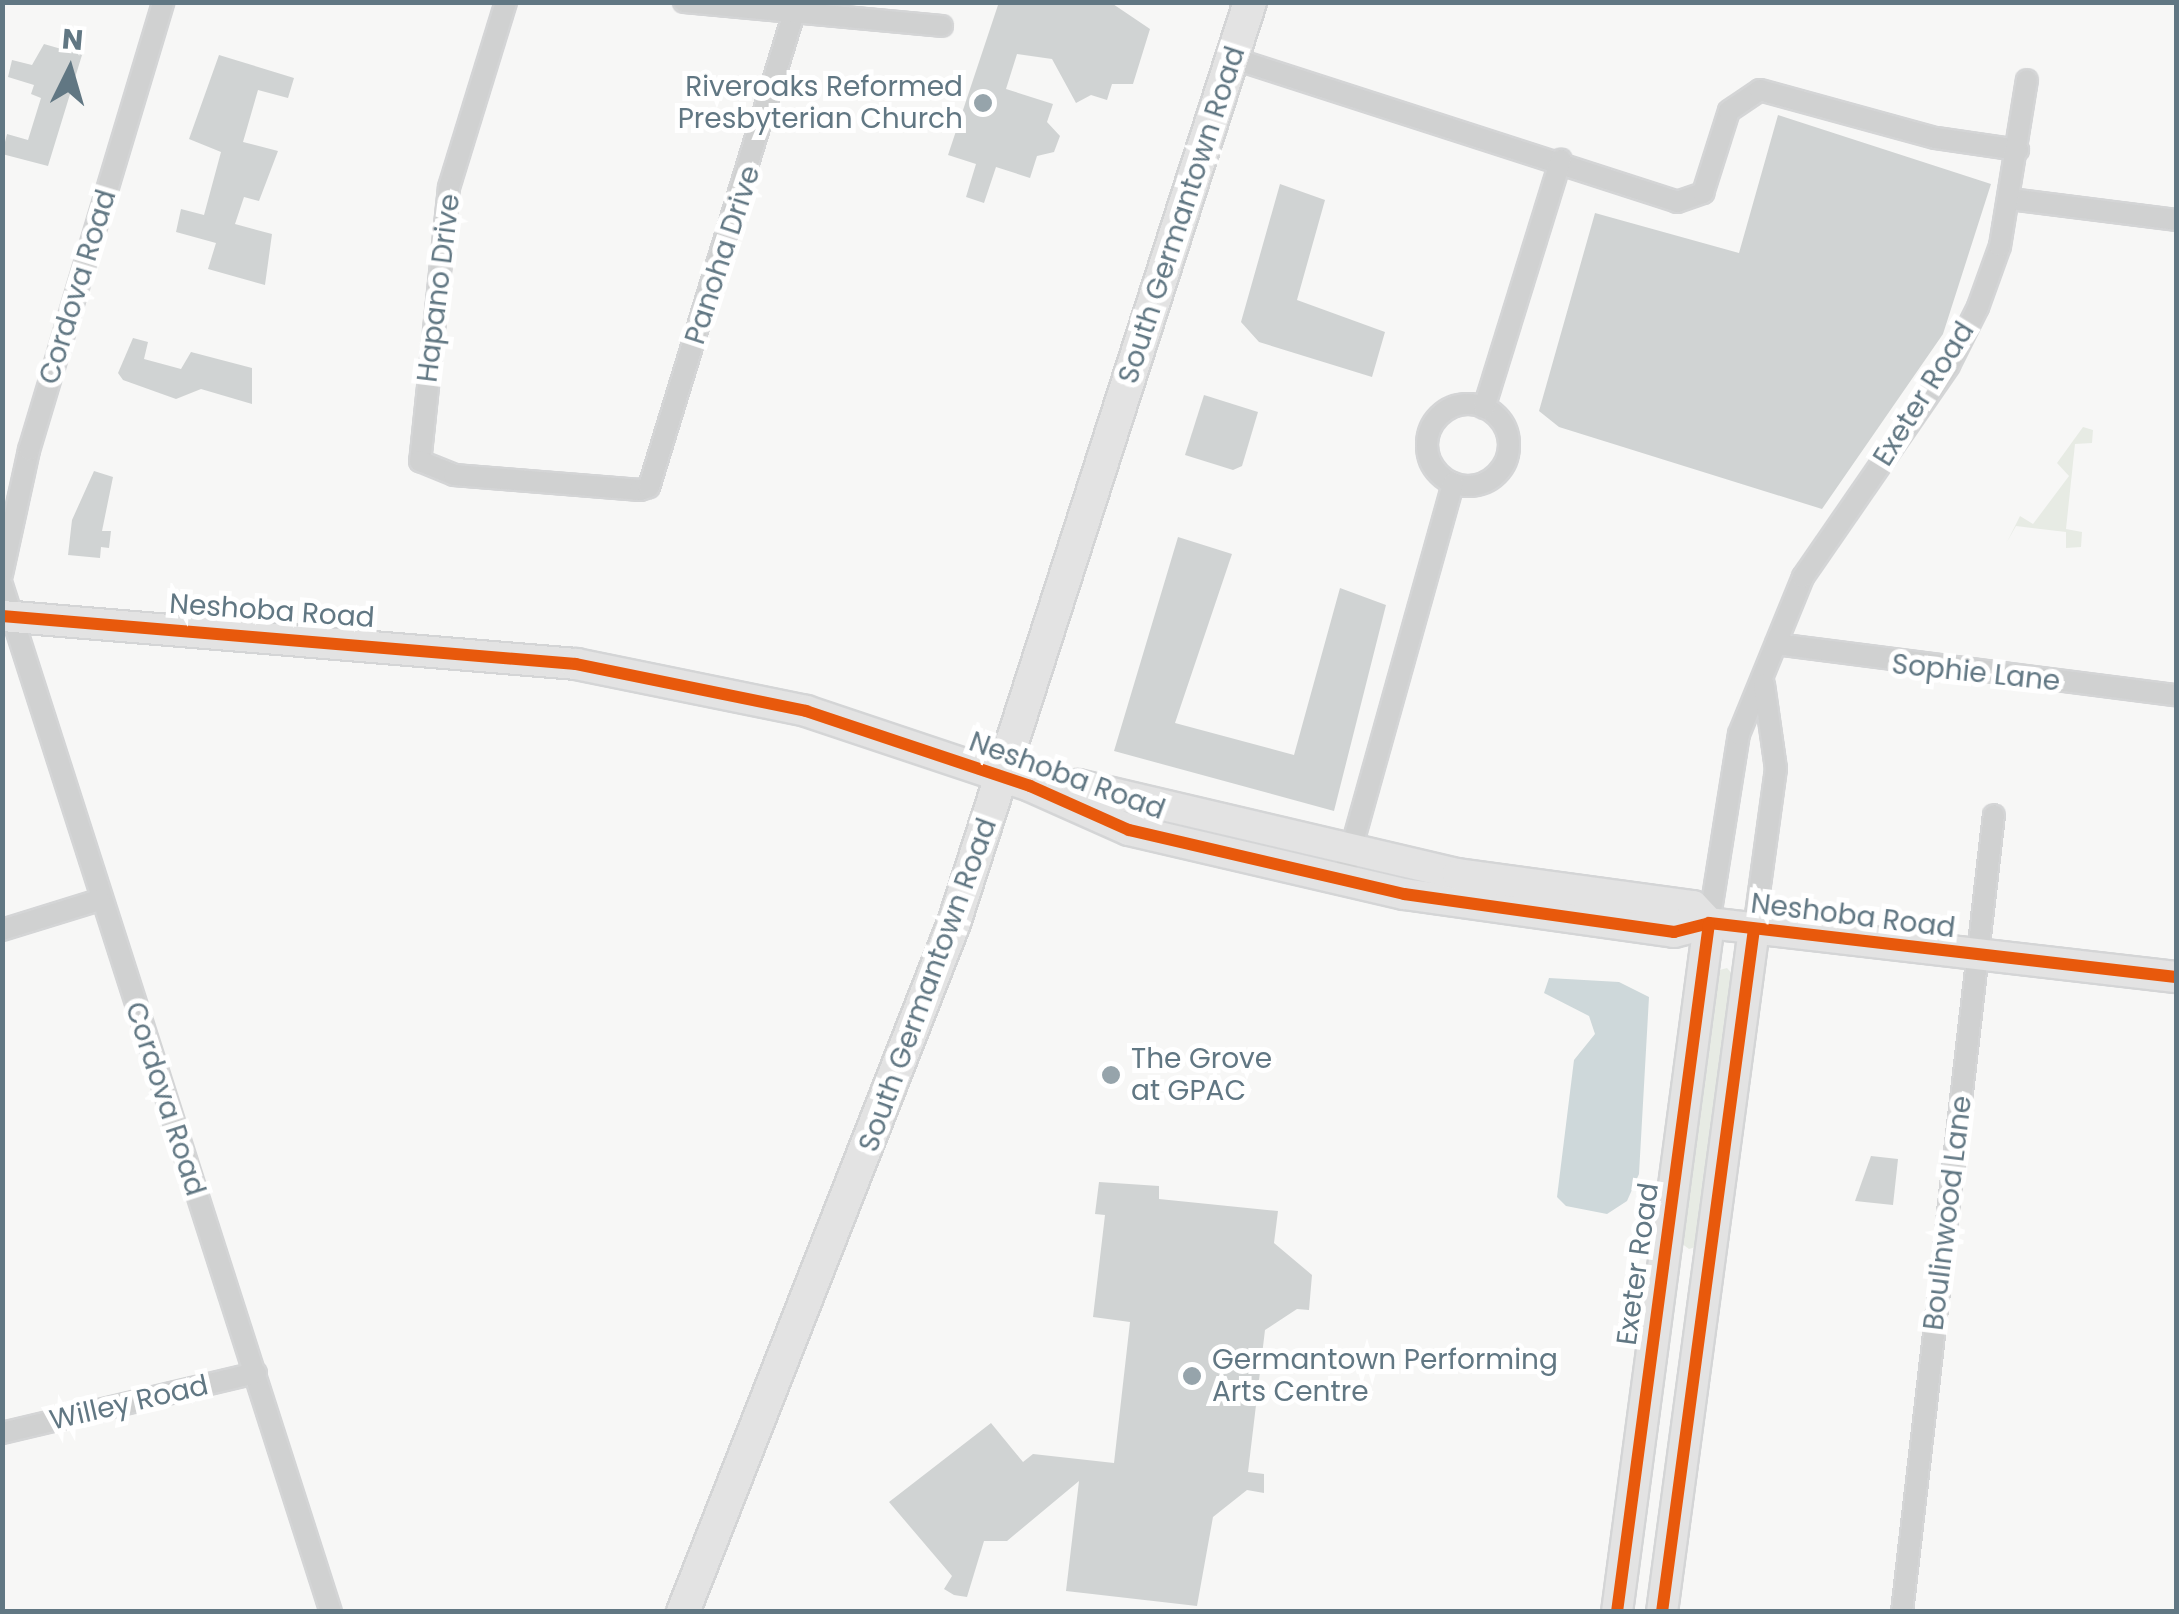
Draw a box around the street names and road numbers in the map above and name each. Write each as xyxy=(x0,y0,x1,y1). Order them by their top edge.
street label: South Germantown Road xyxy=(1112,42,1252,388)
street label: Panoha Drive xyxy=(678,162,768,348)
street label: Cordova Road xyxy=(32,186,124,388)
street label: Hapano Drive xyxy=(411,192,467,384)
street label: Exeter Road xyxy=(1866,316,1982,472)
street label: Neshoba Road xyxy=(168,587,376,635)
street label: Sophie Lane xyxy=(1890,647,2062,699)
street label: Neshoba Road xyxy=(965,725,1169,827)
street label: South Germantown Road xyxy=(852,814,1004,1156)
street label: Neshoba Road xyxy=(1749,887,1957,945)
street label: Cordova Road xyxy=(118,998,212,1200)
street label: Boulinwood Lane xyxy=(1917,1094,1979,1332)
street label: Exeter Road xyxy=(1610,1181,1666,1347)
street label: Willey Road xyxy=(47,1368,211,1438)

